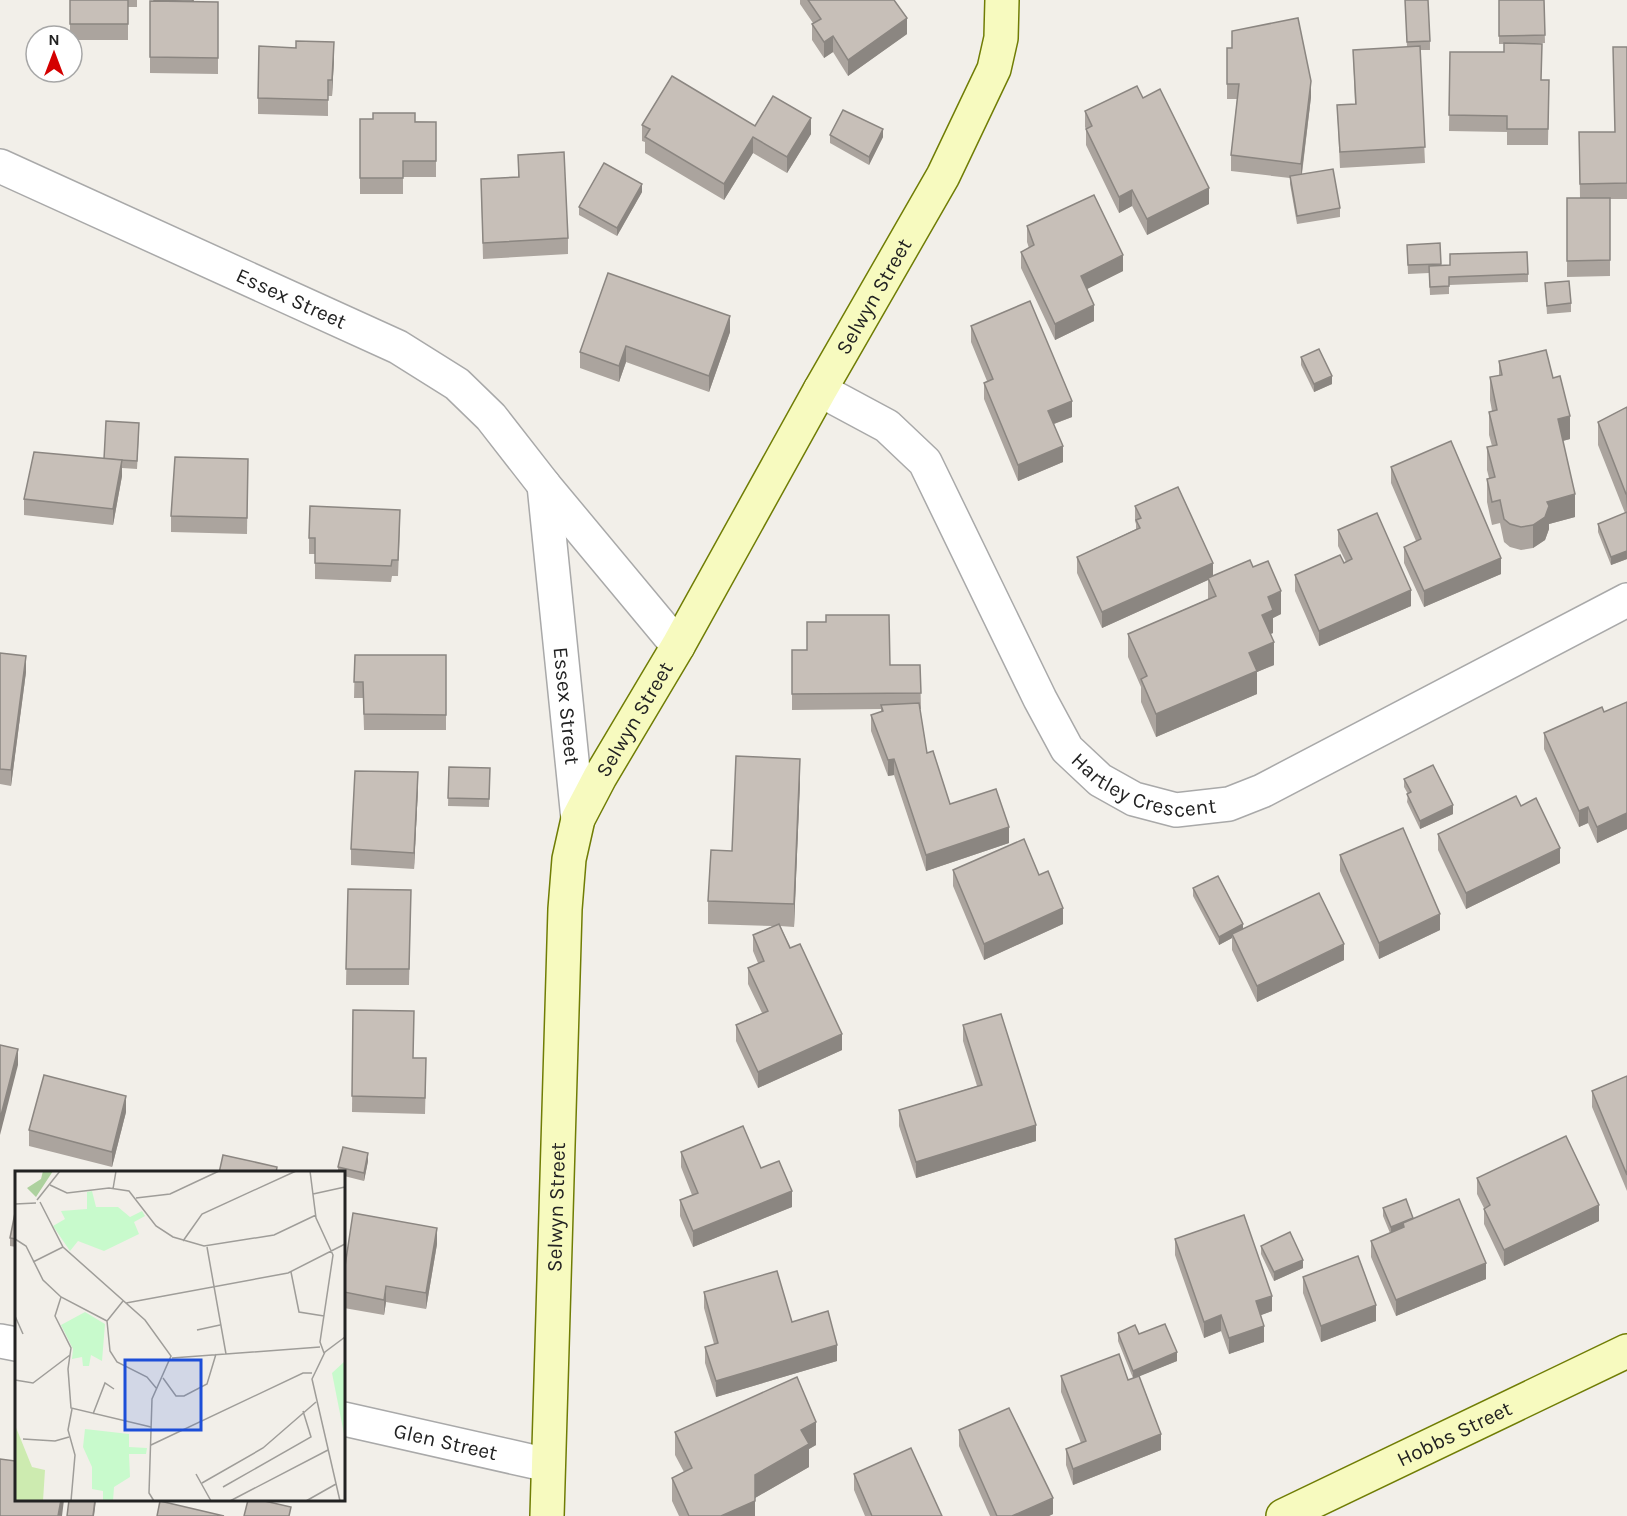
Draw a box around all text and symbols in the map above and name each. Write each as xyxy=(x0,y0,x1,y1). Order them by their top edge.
north arrow xyxy=(24,24,84,84)
text: N xyxy=(48,30,60,49)
street label: Selwyn Street xyxy=(831,234,917,359)
street label: Essex Street xyxy=(233,263,350,334)
street label: Essex Street xyxy=(549,646,584,766)
street label: Selwyn Street xyxy=(591,657,678,781)
street label: Hartley Crescent xyxy=(1067,748,1217,822)
street label: Selwyn Street xyxy=(542,1142,570,1272)
inset map xyxy=(15,1171,345,1501)
street label: Hobbs Street xyxy=(1393,1396,1516,1472)
street label: Glen Street xyxy=(391,1419,500,1465)

